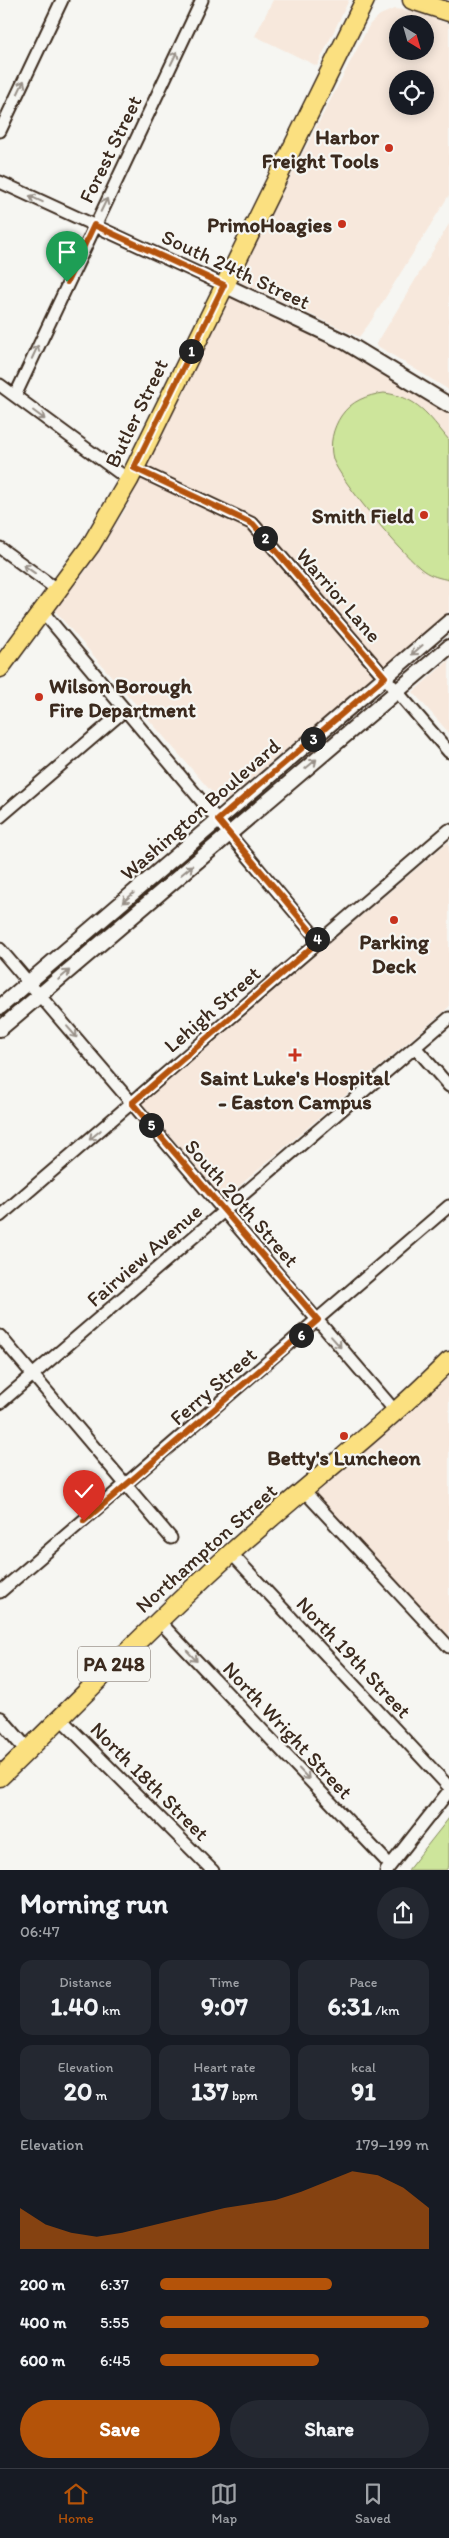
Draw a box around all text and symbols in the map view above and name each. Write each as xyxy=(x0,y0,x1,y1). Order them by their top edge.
north arrow xyxy=(389,15,434,60)
map controls xyxy=(389,15,434,115)
one-way arrow xyxy=(170,51,179,66)
button: locate xyxy=(389,70,434,115)
one-way arrow xyxy=(17,80,26,95)
street label: Forest Street xyxy=(73,91,147,207)
place label: Harbor Freight Tools xyxy=(262,124,380,174)
marker: Harbor Freight Tools xyxy=(383,142,395,154)
one-way arrow xyxy=(29,193,44,203)
one-way arrow xyxy=(99,198,109,213)
place label: PrimoHoagies xyxy=(207,212,332,238)
marker: PrimoHoagies xyxy=(336,218,348,230)
street label: South 24th Street xyxy=(158,224,314,314)
pin xyxy=(46,231,88,282)
icon: arrive xyxy=(53,238,81,266)
pin: 1 xyxy=(178,338,204,364)
text: 1 xyxy=(188,343,195,360)
one-way arrow xyxy=(31,345,40,360)
street label: Butler Street xyxy=(99,355,173,471)
one-way arrow xyxy=(32,409,45,420)
place label: Smith Field xyxy=(312,503,415,528)
marker: Smith Field xyxy=(418,509,430,521)
pin: 2 xyxy=(252,526,278,550)
text: 2 xyxy=(262,530,269,547)
street label: Warrior Lane xyxy=(291,543,387,647)
one-way arrow xyxy=(23,564,36,575)
one-way arrow xyxy=(411,644,424,655)
place label: Wilson Borough Fire Department xyxy=(49,673,196,723)
marker: Wilson Borough Fire Department xyxy=(33,691,45,703)
pin: 3 xyxy=(300,726,326,752)
text: 3 xyxy=(310,731,317,748)
street label: Washington Boulevard xyxy=(115,732,285,885)
one-way arrow xyxy=(304,759,317,770)
one-way arrow xyxy=(181,864,194,875)
one-way arrow xyxy=(121,892,134,903)
marker: Parking Deck xyxy=(388,914,400,926)
pin: 4 xyxy=(304,926,330,952)
place label: Parking Deck xyxy=(359,929,430,978)
text: 4 xyxy=(313,931,322,948)
street label: Lehigh Street xyxy=(159,960,265,1058)
one-way arrow xyxy=(57,969,70,981)
one-way arrow xyxy=(66,1026,77,1039)
marker: Saint Luke's Hospital - Easton Campus xyxy=(288,1048,302,1062)
place label: Saint Luke's Hospital - Easton Campus xyxy=(200,1065,391,1115)
pin: 5 xyxy=(138,1112,164,1138)
text: 5 xyxy=(148,1117,155,1134)
one-way arrow xyxy=(89,1129,102,1140)
street label: South 20th Street xyxy=(180,1134,304,1272)
street label: Fairview Avenue xyxy=(81,1198,207,1312)
pin: 6 xyxy=(288,1322,314,1348)
text: 6 xyxy=(298,1327,305,1344)
one-way arrow xyxy=(331,1335,342,1348)
street label: Ferry Street xyxy=(165,1342,261,1430)
marker: Betty's Luncheon xyxy=(338,1430,350,1442)
place label: Betty's Luncheon xyxy=(267,1445,421,1471)
pin xyxy=(63,1470,105,1521)
icon: check xyxy=(70,1477,98,1505)
street label: Northampton Street xyxy=(130,1478,282,1618)
street label: North 19th Street xyxy=(291,1591,417,1723)
road number: PA 248 xyxy=(78,1646,150,1682)
one-way arrow xyxy=(186,1650,198,1662)
street label: North Wright Street xyxy=(218,1656,358,1804)
street label: North 18th Street xyxy=(85,1716,215,1846)
one-way arrow xyxy=(297,1767,309,1779)
text: Morning run xyxy=(20,1886,168,1920)
button: share xyxy=(377,1887,429,1939)
text: 06:47 xyxy=(20,1922,60,1941)
text: Distance xyxy=(59,1974,112,1991)
text: Time xyxy=(210,1974,239,1991)
text: Pace xyxy=(349,1974,378,1991)
text: 1.40 xyxy=(51,1991,99,2021)
text: 9:07 xyxy=(201,1991,248,2021)
text: 6:31 xyxy=(327,1991,372,2021)
text: km xyxy=(99,2002,120,2019)
text: /km xyxy=(372,2002,400,2019)
text: Elevation xyxy=(58,2059,113,2076)
text: Heart rate xyxy=(194,2059,255,2076)
text: kcal xyxy=(351,2059,376,2076)
text: 20 xyxy=(64,2076,92,2106)
text: 137 xyxy=(191,2076,229,2106)
text: 91 xyxy=(351,2076,376,2106)
text: m xyxy=(92,2087,107,2104)
text: bpm xyxy=(229,2087,258,2104)
text: Elevation xyxy=(20,2135,84,2154)
text: 179–199 m xyxy=(355,2135,429,2154)
text: 200 m xyxy=(20,2275,65,2294)
text: 6:37 xyxy=(100,2275,129,2294)
text: 400 m xyxy=(20,2313,66,2332)
text: 5:55 xyxy=(100,2313,129,2332)
text: 600 m xyxy=(20,2351,65,2370)
text: 6:45 xyxy=(100,2351,130,2370)
button: Save xyxy=(20,2400,220,2458)
button: Share xyxy=(230,2400,429,2458)
tab: Home xyxy=(58,2480,94,2527)
tab: Map xyxy=(210,2480,238,2527)
tab: Saved xyxy=(355,2480,391,2527)

